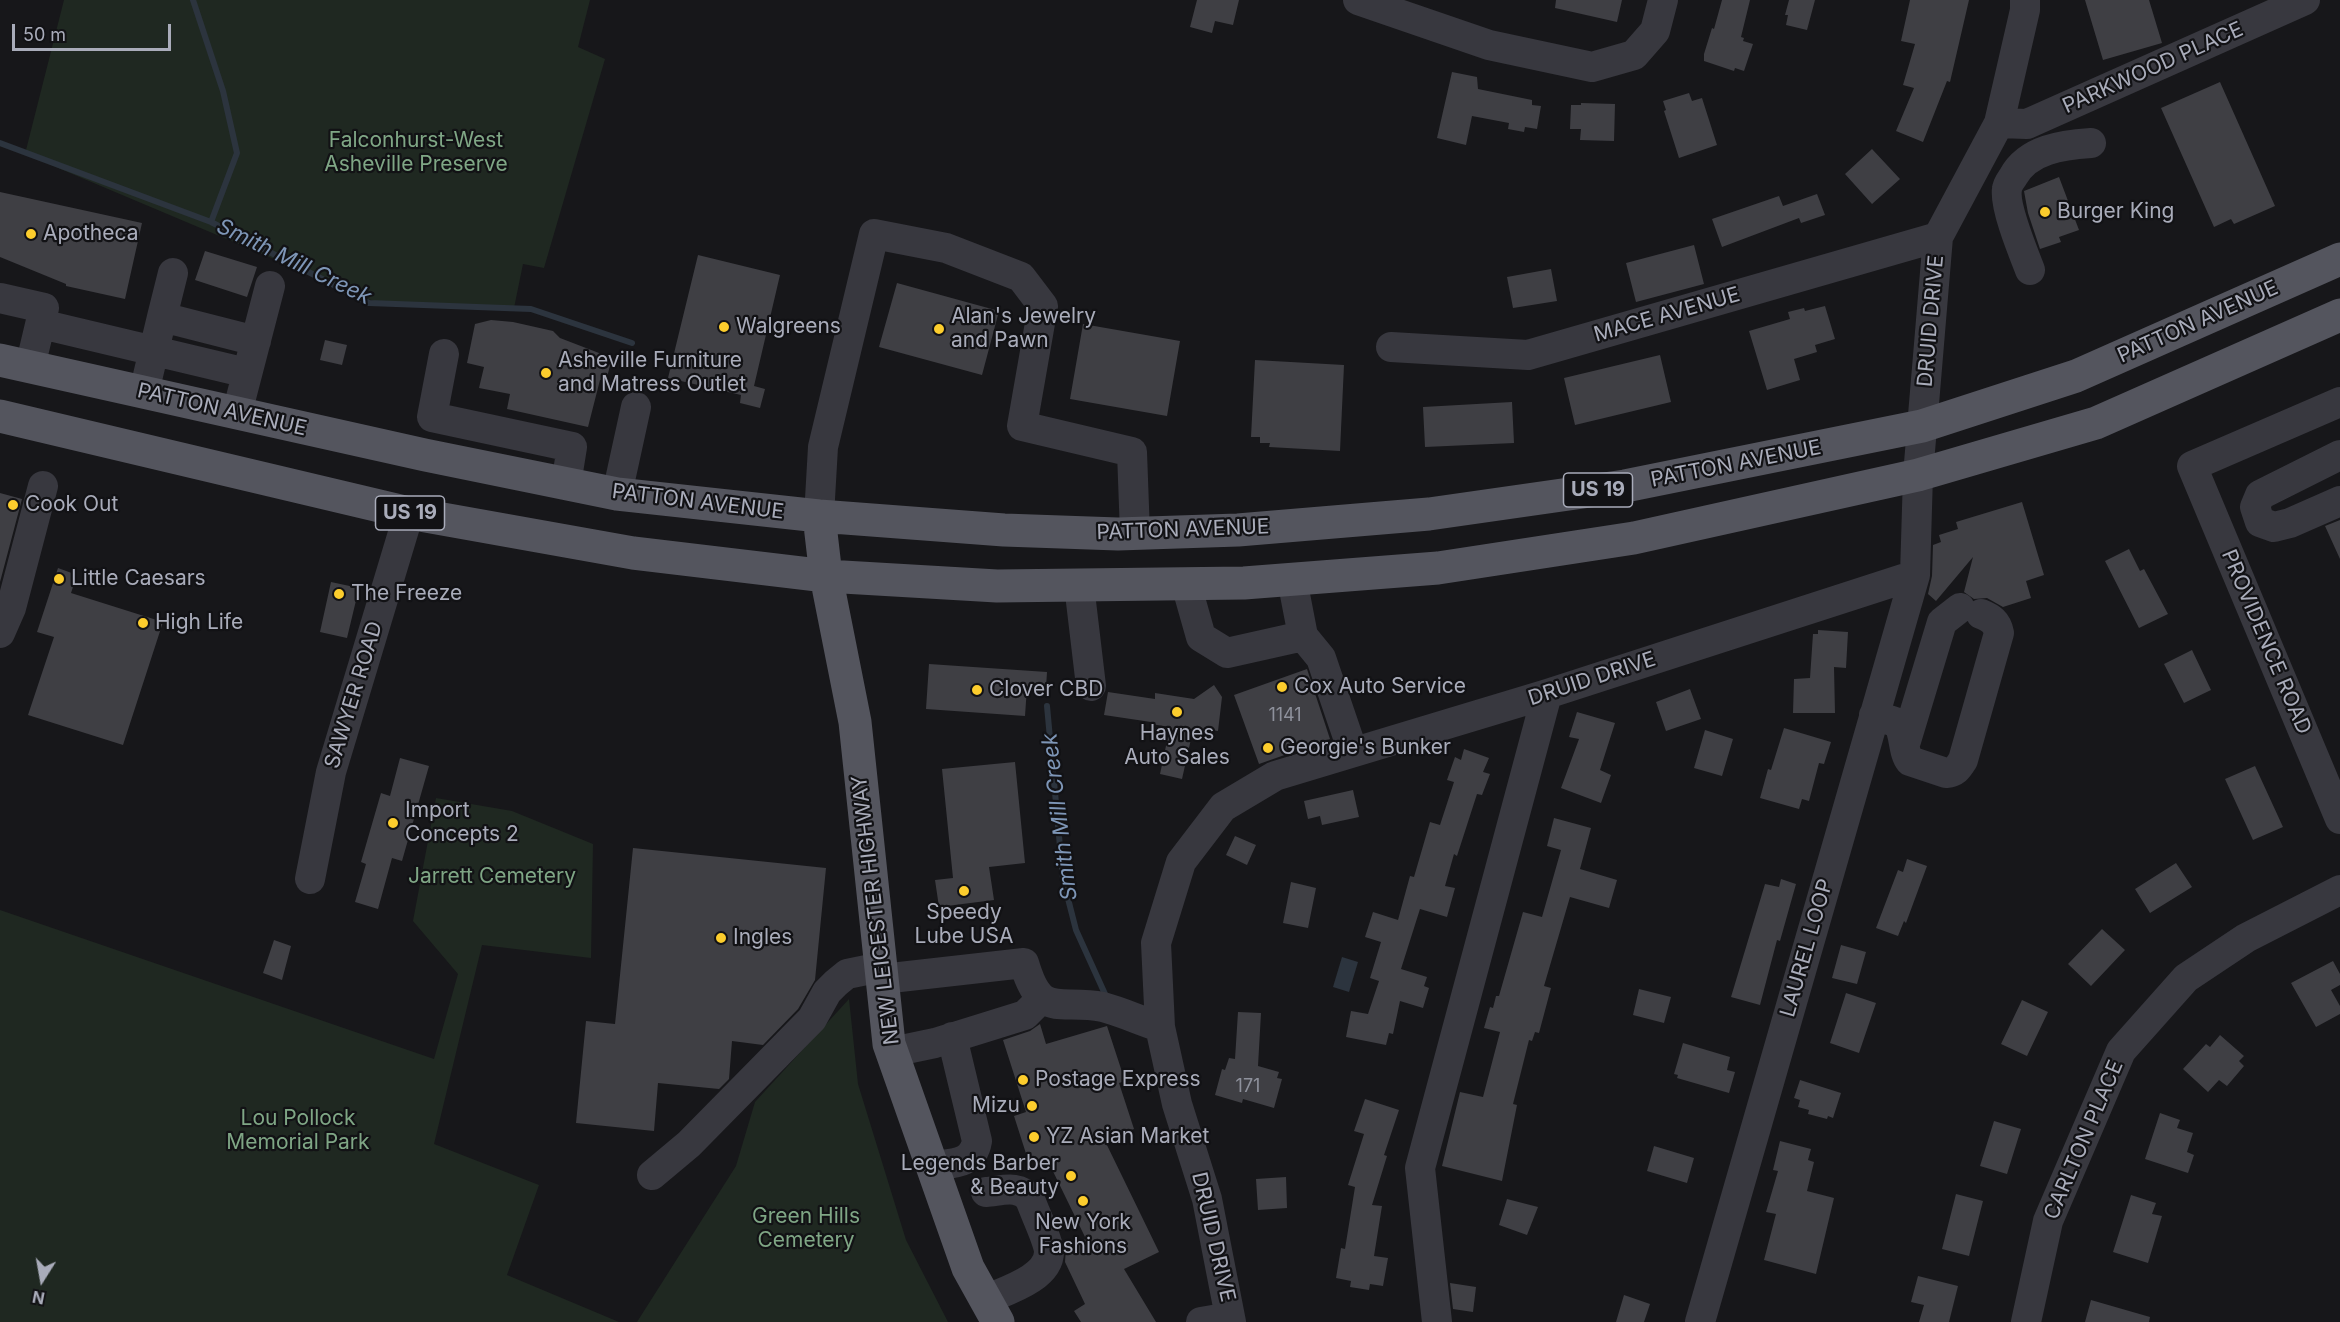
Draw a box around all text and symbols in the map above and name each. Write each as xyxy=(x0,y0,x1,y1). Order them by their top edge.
scale bar xyxy=(15,12,174,50)
street label: PARKWOOD PLACE xyxy=(2059,17,2247,119)
text: 50 m xyxy=(23,24,66,45)
park label: Falconhurst-West Asheville Preserve xyxy=(324,128,508,178)
place label: Burger King xyxy=(2057,199,2174,225)
marker: Burger King xyxy=(2038,205,2052,219)
water label: Smith Mill Creek xyxy=(212,213,376,311)
place label: Apotheca xyxy=(43,221,138,247)
marker: Apotheca xyxy=(24,227,38,241)
street label: DRUID DRIVE xyxy=(1913,254,1949,388)
street label: PATTON AVENUE xyxy=(2114,275,2282,369)
street label: MACE AVENUE xyxy=(1591,282,1743,348)
place label: Alan's Jewelry and Pawn xyxy=(951,304,1096,354)
place label: Walgreens xyxy=(736,314,841,340)
marker: Walgreens xyxy=(717,320,731,334)
marker: Alan's Jewelry and Pawn xyxy=(932,322,946,336)
place label: Asheville Furniture and Matress Outlet xyxy=(558,348,746,398)
marker: Asheville Furniture and Matress Outlet xyxy=(539,366,553,380)
street label: PATTON AVENUE xyxy=(135,378,309,442)
street label: PATTON AVENUE xyxy=(1649,435,1823,493)
road number: US 19 xyxy=(1564,473,1632,507)
street label: PATTON AVENUE xyxy=(611,479,785,525)
place label: Cook Out xyxy=(25,492,118,518)
road number: US 19 xyxy=(376,496,444,530)
marker: Cook Out xyxy=(6,498,20,512)
street label: PATTON AVENUE xyxy=(1096,514,1270,546)
street label: PROVIDENCE ROAD xyxy=(2216,546,2316,738)
place label: Little Caesars xyxy=(71,566,206,592)
marker: Little Caesars xyxy=(52,572,66,586)
place label: The Freeze xyxy=(351,581,462,607)
marker: The Freeze xyxy=(332,587,346,601)
place label: High Life xyxy=(155,610,243,636)
marker: High Life xyxy=(136,616,150,630)
street label: SAWYER ROAD xyxy=(320,619,388,771)
street label: DRUID DRIVE xyxy=(1525,647,1659,711)
place label: Cox Auto Service xyxy=(1294,674,1466,700)
place label: Clover CBD xyxy=(989,677,1103,703)
marker: Cox Auto Service xyxy=(1275,680,1289,694)
marker: Clover CBD xyxy=(970,683,984,697)
marker: Haynes Auto Sales xyxy=(1170,705,1184,719)
house number: 1141 xyxy=(1268,705,1302,727)
place label: Haynes Auto Sales xyxy=(1124,721,1230,771)
water label: Smith Mill Creek xyxy=(1037,732,1083,902)
place label: Georgie's Bunker xyxy=(1280,735,1451,761)
marker: Georgie's Bunker xyxy=(1261,741,1275,755)
street label: NEW LEICESTER HIGHWAY xyxy=(847,774,905,1046)
place label: Import Concepts 2 xyxy=(405,798,519,848)
marker: Import Concepts 2 xyxy=(386,816,400,830)
park label: Jarrett Cemetery xyxy=(408,864,576,890)
street label: LAUREL LOOP xyxy=(1775,876,1839,1020)
marker: Speedy Lube USA xyxy=(957,884,971,898)
place label: Speedy Lube USA xyxy=(915,900,1013,950)
place label: Ingles xyxy=(733,925,792,951)
marker: Ingles xyxy=(714,931,728,945)
street label: CARLTON PLACE xyxy=(2039,1057,2129,1223)
place label: Postage Express xyxy=(1035,1067,1201,1093)
marker: Postage Express xyxy=(1016,1073,1030,1087)
house number: 171 xyxy=(1236,1076,1260,1098)
place label: Mizu xyxy=(972,1093,1020,1119)
marker: Mizu xyxy=(1025,1099,1039,1113)
park label: Lou Pollock Memorial Park xyxy=(226,1106,370,1156)
place label: YZ Asian Market xyxy=(1046,1124,1209,1150)
marker: YZ Asian Market xyxy=(1027,1130,1041,1144)
place label: Legends Barber & Beauty xyxy=(901,1151,1059,1201)
marker: Legends Barber & Beauty xyxy=(1064,1169,1078,1183)
street label: DRUID DRIVE xyxy=(1186,1170,1240,1304)
marker: New York Fashions xyxy=(1076,1194,1090,1208)
park label: Green Hills Cemetery xyxy=(752,1204,860,1254)
place label: New York Fashions xyxy=(1035,1210,1131,1260)
north arrow xyxy=(12,1250,72,1310)
text: N xyxy=(31,1287,46,1309)

